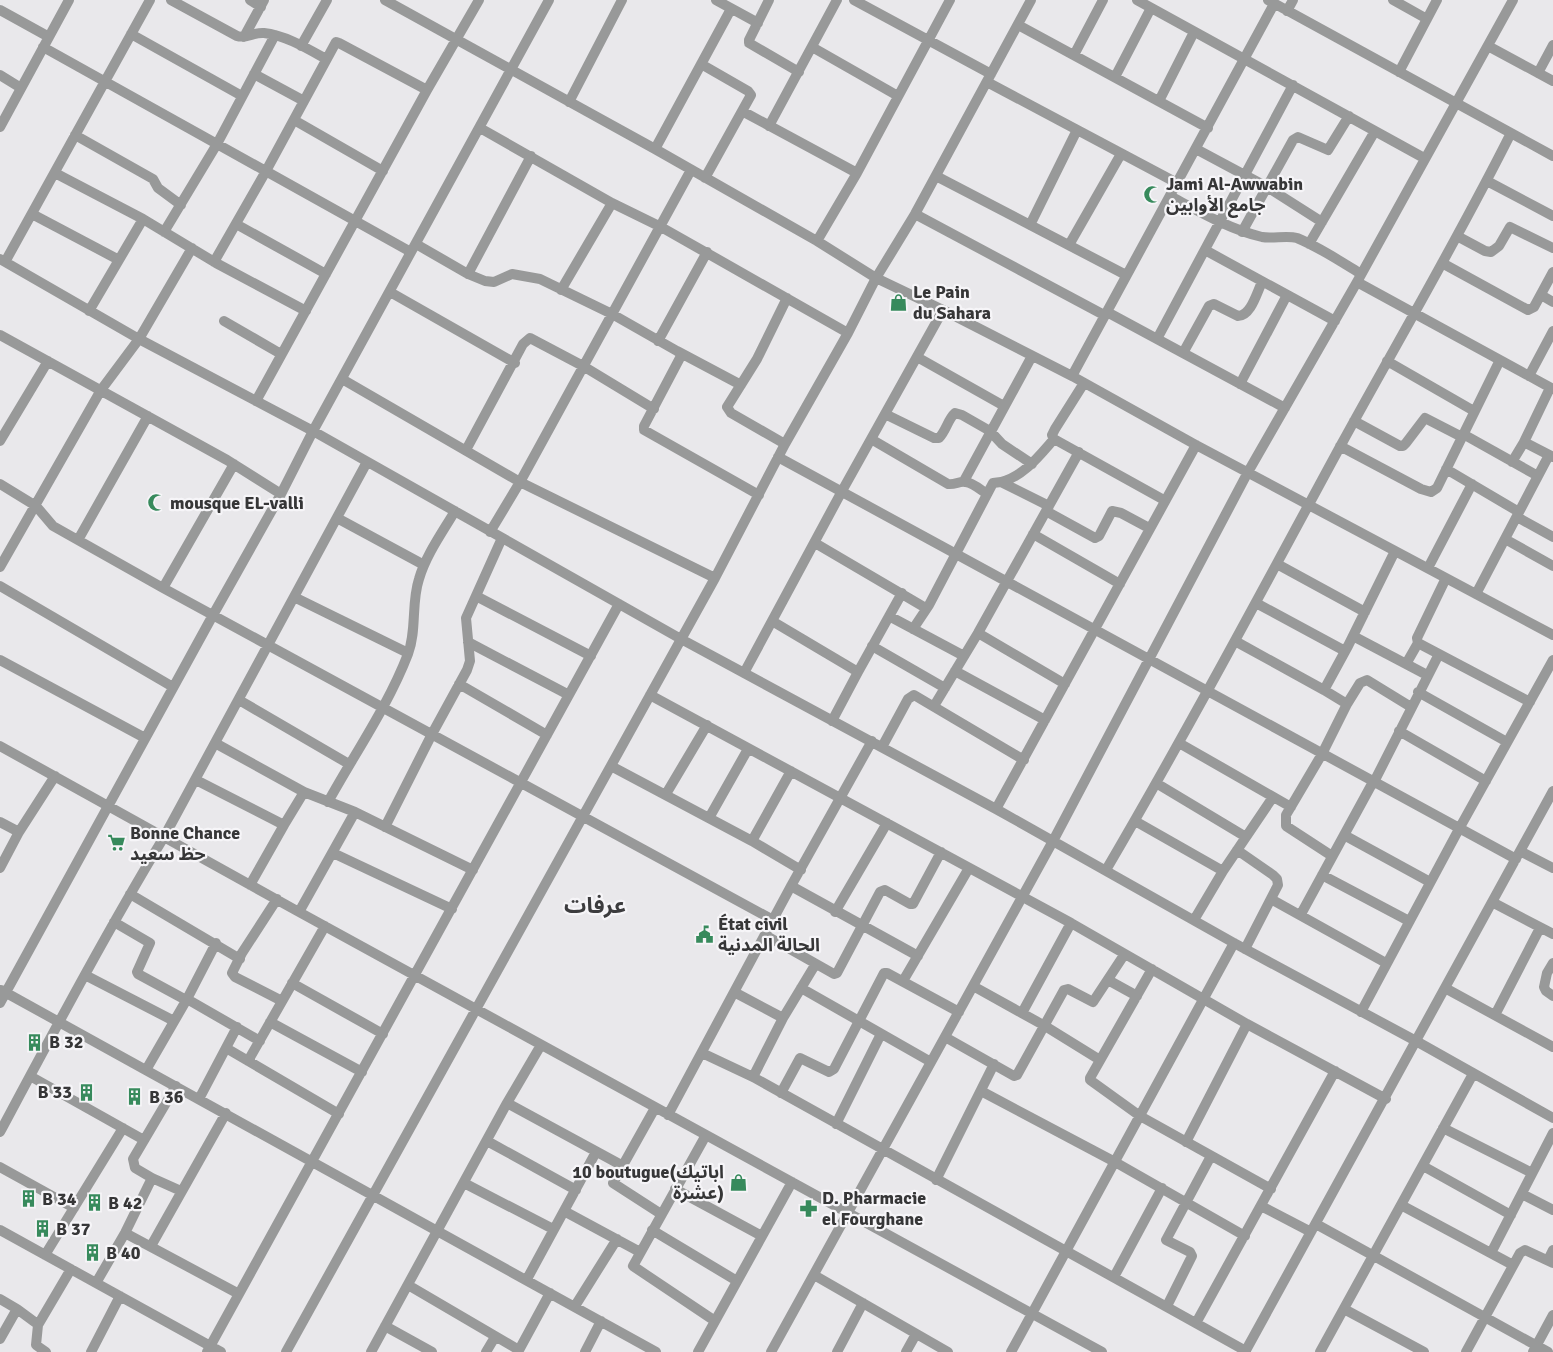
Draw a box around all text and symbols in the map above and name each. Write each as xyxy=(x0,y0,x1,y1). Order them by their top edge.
place label: Jami Al-Awwabin جامع الأوابين xyxy=(1166,173,1303,218)
mosque icon: Jami Al-Awwabin جامع الأوابين xyxy=(1142,184,1162,204)
place label: Le Pain du Sahara xyxy=(913,281,991,324)
shop icon: Le Pain du Sahara xyxy=(889,292,909,312)
place label: mousque EL-valli xyxy=(170,492,304,514)
mosque icon: mousque EL-valli xyxy=(146,493,166,513)
place label: Bonne Chance حظ سعيد xyxy=(130,822,240,865)
supermarket icon: Bonne Chance حظ سعيد xyxy=(106,833,126,853)
district label: عرفات xyxy=(564,892,626,919)
place label: État civil الحالة المدنية xyxy=(718,913,820,956)
public building icon: État civil الحالة المدنية xyxy=(694,924,714,944)
place label: B 32 xyxy=(49,1031,83,1053)
building icon: B 32 xyxy=(25,1032,45,1052)
place label: B 33 xyxy=(38,1081,72,1103)
building icon: B 33 xyxy=(76,1082,96,1102)
place label: B 36 xyxy=(149,1086,184,1108)
building icon: B 36 xyxy=(125,1087,145,1107)
place label: 10 boutugue(اباتيك عشرة) xyxy=(572,1161,724,1204)
shop icon: 10 boutugue(اباتيك عشرة) xyxy=(728,1172,748,1192)
place label: D. Pharmacie el Fourghane xyxy=(822,1187,926,1230)
place label: B 34 xyxy=(42,1188,77,1210)
building icon: B 34 xyxy=(18,1189,38,1209)
place label: B 42 xyxy=(108,1192,142,1214)
building icon: B 42 xyxy=(84,1193,104,1213)
pharmacy icon: D. Pharmacie el Fourghane xyxy=(798,1198,818,1218)
place label: B 37 xyxy=(56,1218,91,1240)
building icon: B 37 xyxy=(32,1219,52,1239)
place label: B 40 xyxy=(106,1242,141,1264)
building icon: B 40 xyxy=(82,1243,102,1263)

